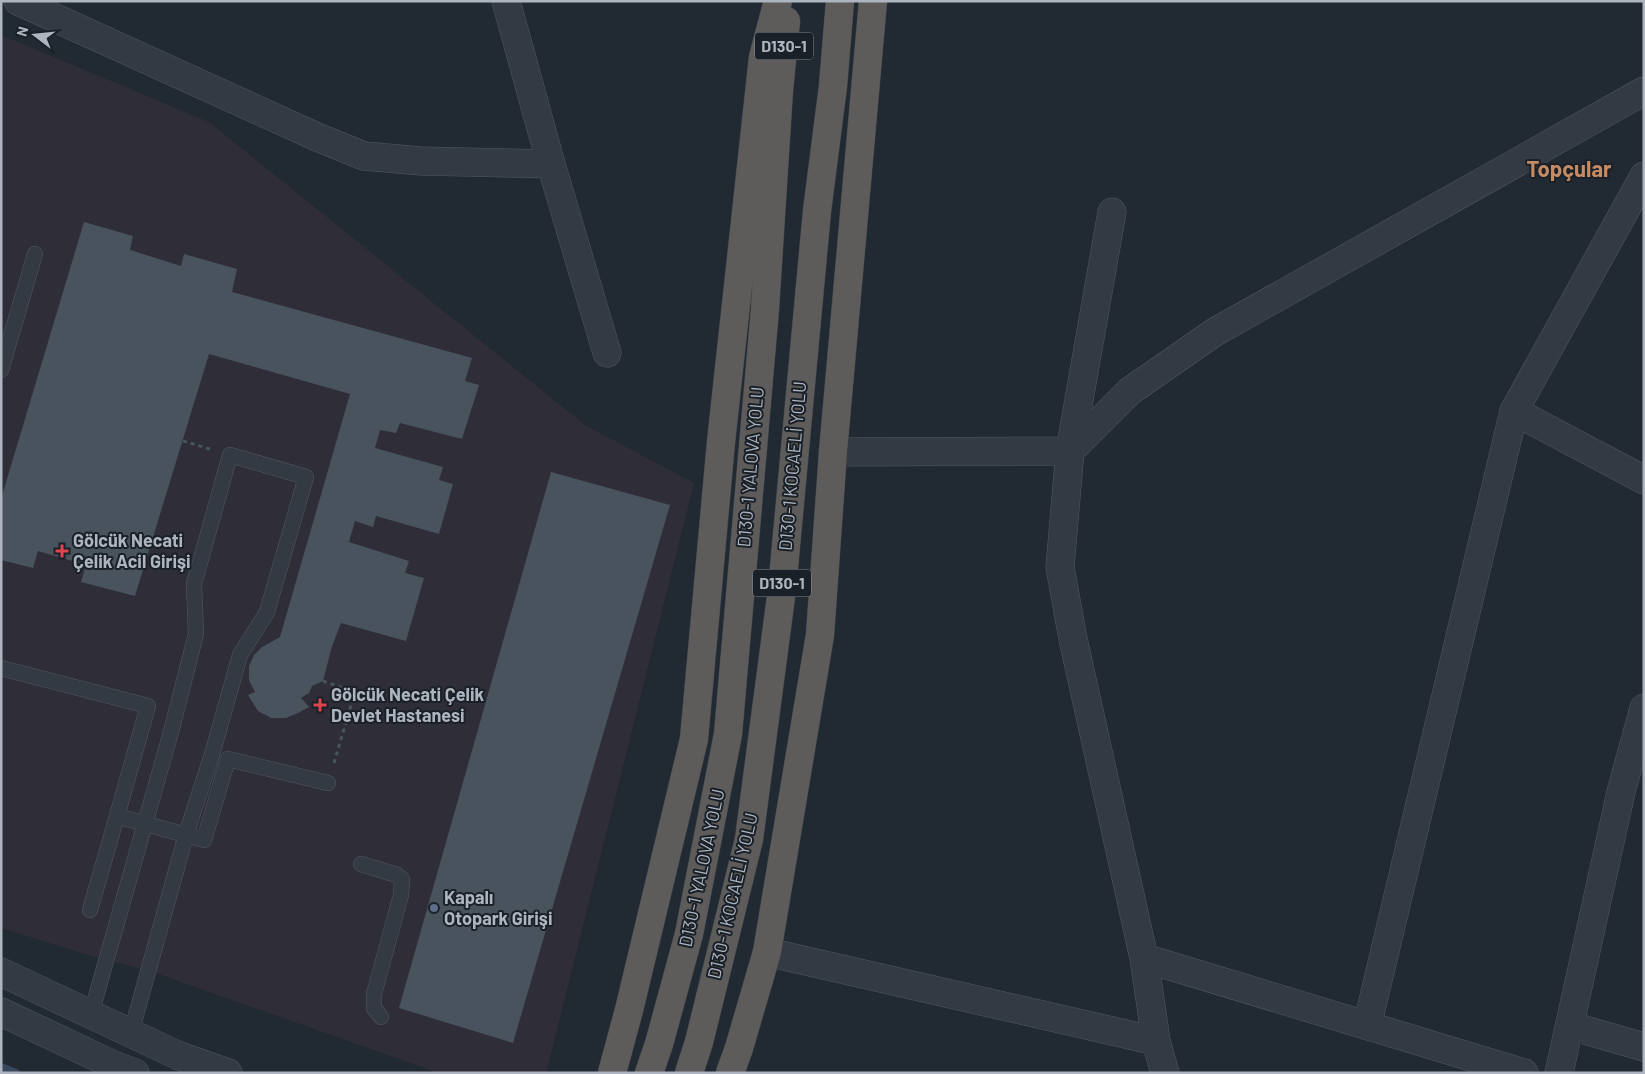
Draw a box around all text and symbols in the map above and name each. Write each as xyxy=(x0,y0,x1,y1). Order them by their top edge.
north arrow xyxy=(10,10,60,60)
text: N xyxy=(13,24,31,38)
road number: D130-1 xyxy=(755,32,813,59)
district label: Topçular xyxy=(1527,155,1612,181)
street label: D130-1 KOCAELİ YOLU xyxy=(774,380,810,551)
street label: D130-1 YALOVA YOLU xyxy=(732,386,768,548)
place label: Gölcük Necati Çelik Acil Girişi xyxy=(73,529,191,572)
marker: Gölcük Necati Çelik Acil Girişi xyxy=(55,544,69,558)
road number: D130-1 xyxy=(753,570,811,596)
place label: Gölcük Necati Çelik Devlet Hastanesi xyxy=(331,683,485,726)
marker: Gölcük Necati Çelik Devlet Hastanesi xyxy=(313,698,327,712)
street label: D130-1 YALOVA YOLU xyxy=(674,787,729,949)
street label: D130-1 KOCAELİ YOLU xyxy=(702,811,762,981)
place label: Kapalı Otopark Girişi xyxy=(444,886,553,929)
marker: Kapalı Otopark Girişi xyxy=(428,902,440,914)

